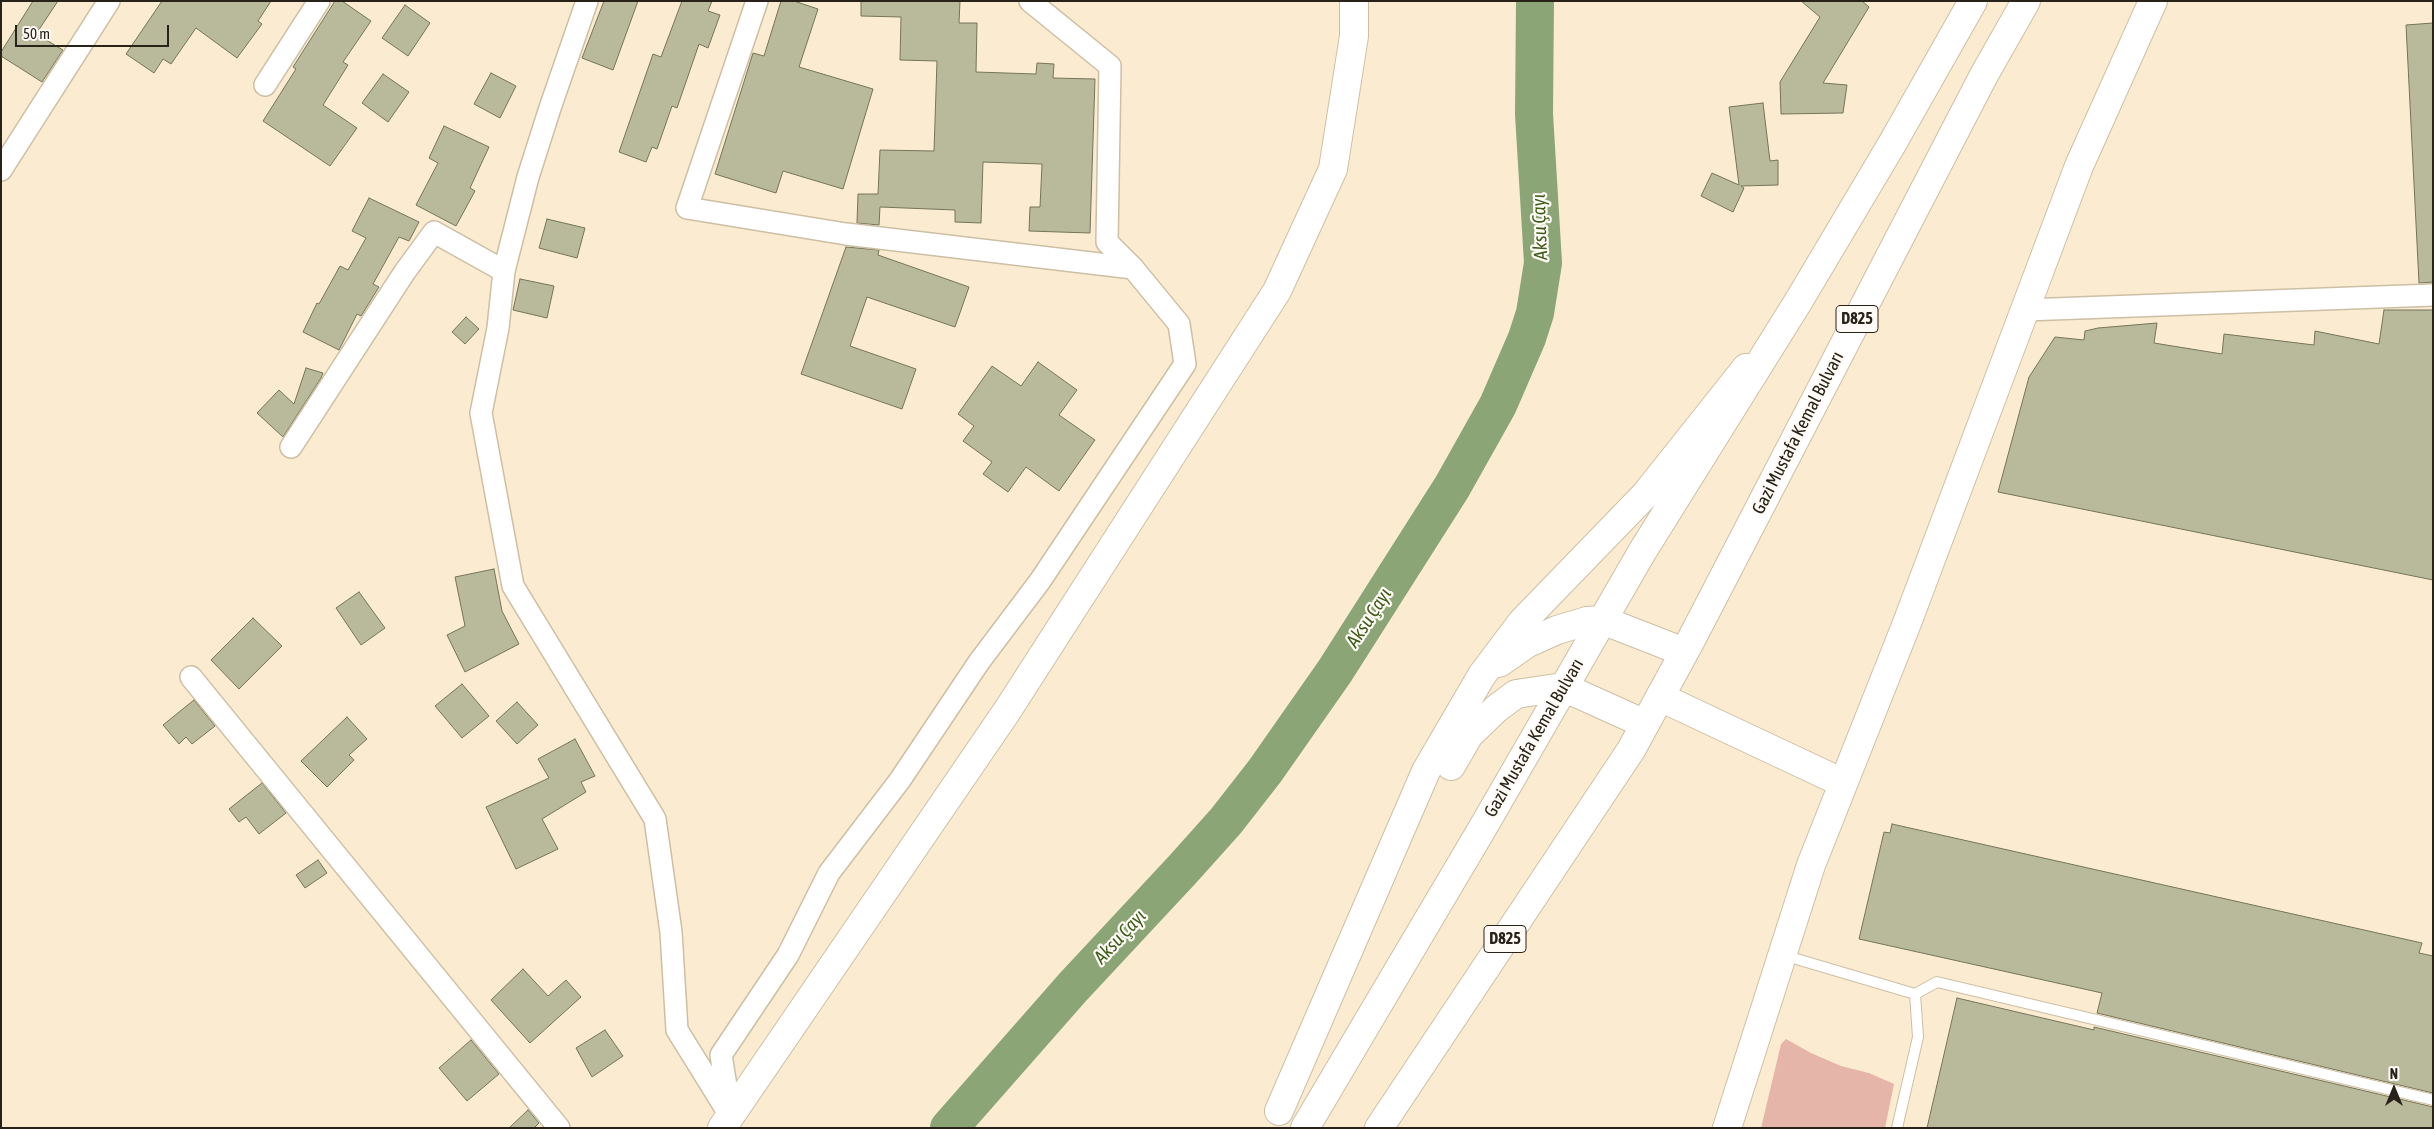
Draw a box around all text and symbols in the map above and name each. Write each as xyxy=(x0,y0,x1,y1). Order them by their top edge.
scale bar xyxy=(18,15,171,47)
text: 50 m xyxy=(23,25,50,42)
water label: Aksu Çayı xyxy=(1527,194,1553,260)
road number: D825 xyxy=(1836,306,1878,332)
street label: Gazi Mustafa Kemal Bulvarı xyxy=(1748,348,1848,518)
water label: Aksu Çayı xyxy=(1342,584,1396,652)
street label: Gazi Mustafa Kemal Bulvarı xyxy=(1480,655,1588,821)
water label: Aksu Çayı xyxy=(1089,905,1151,969)
road number: D825 xyxy=(1484,926,1526,952)
north arrow xyxy=(2369,1064,2419,1114)
text: N xyxy=(2390,1066,2398,1082)

